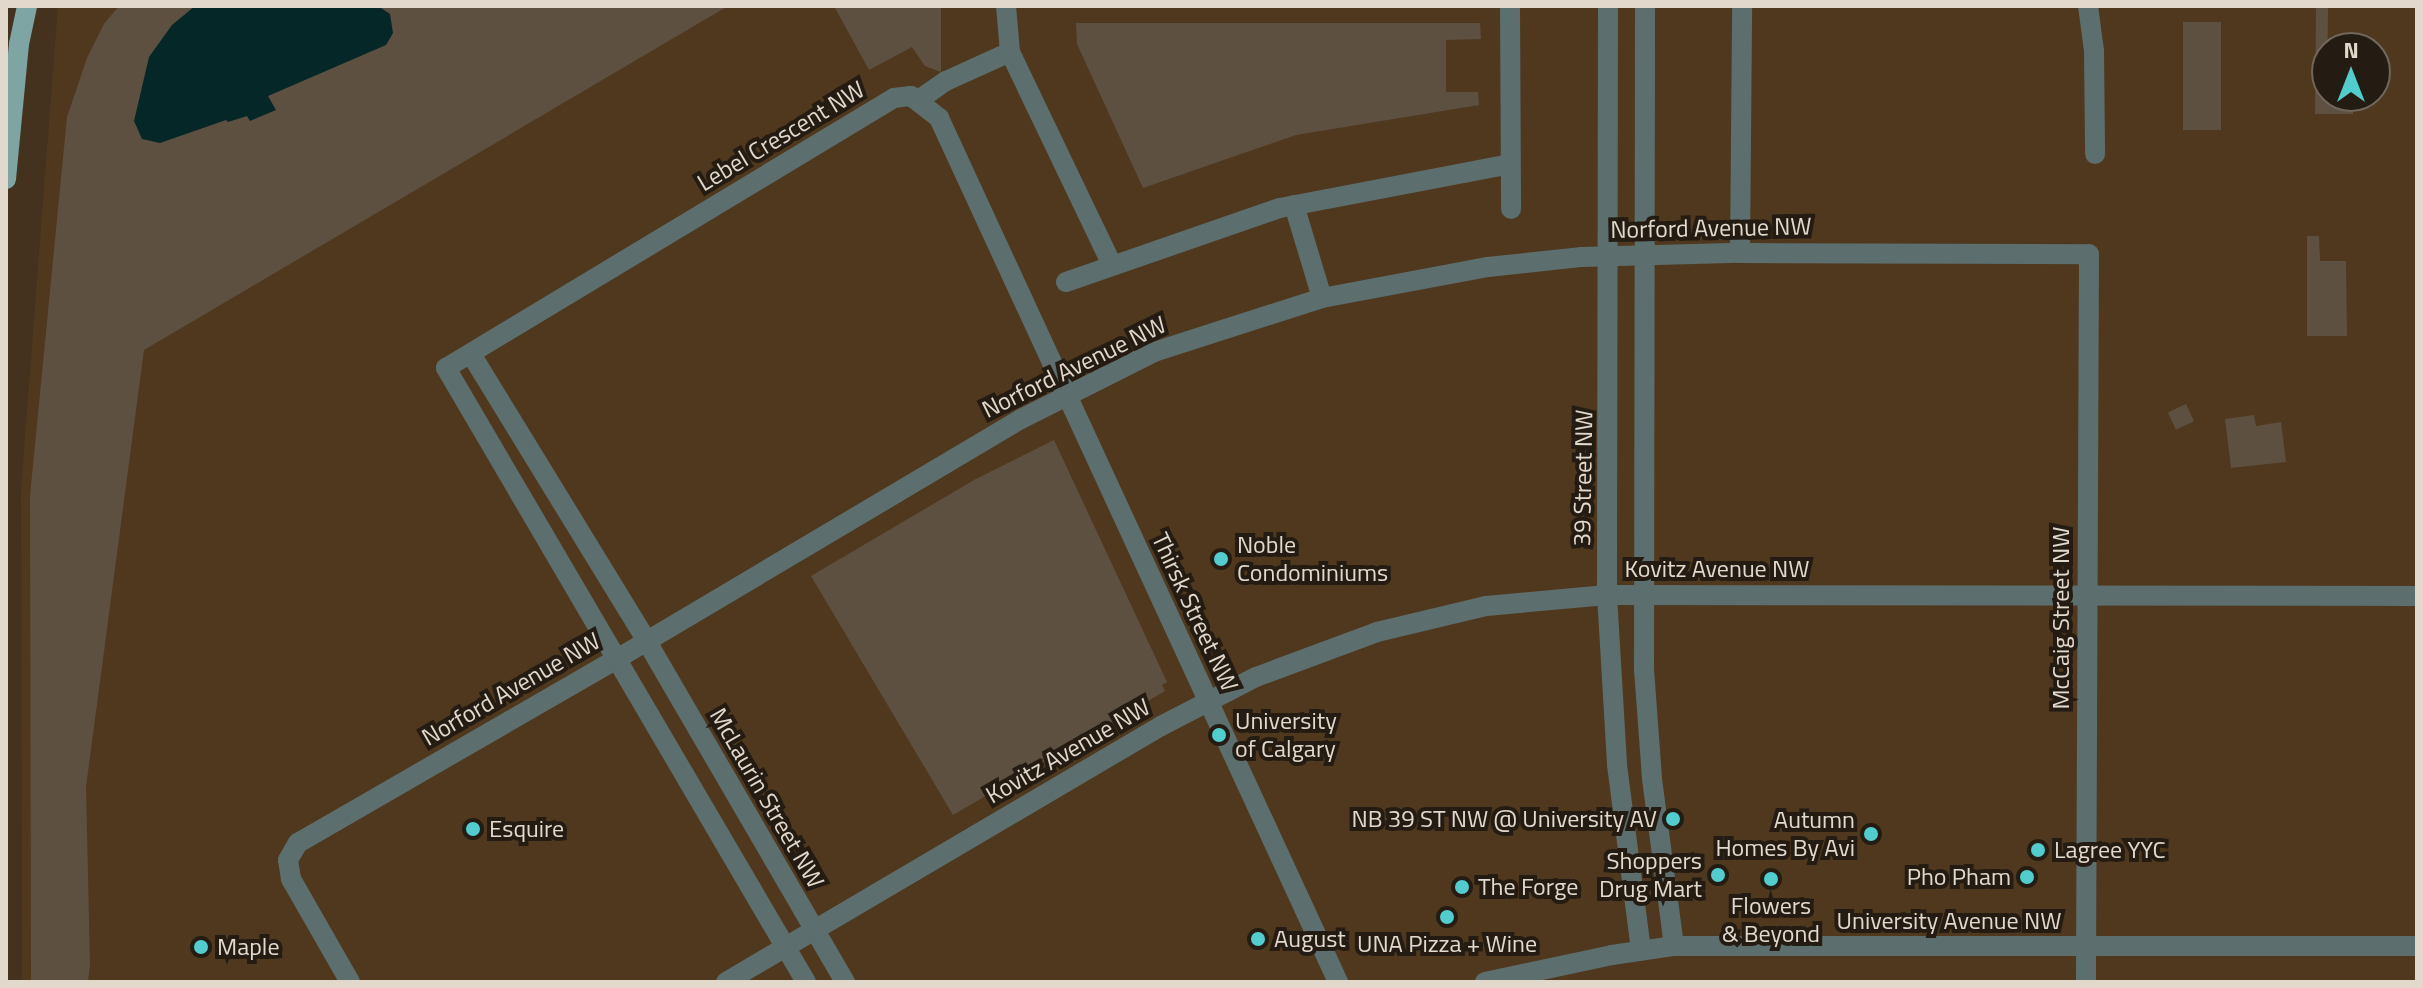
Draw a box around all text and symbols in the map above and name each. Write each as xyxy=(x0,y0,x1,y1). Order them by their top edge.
north arrow xyxy=(2311,32,2391,112)
text: N xyxy=(2343,33,2359,67)
street label: Lebel Crescent NW xyxy=(692,75,870,197)
street label: Norford Avenue NW xyxy=(1610,212,1812,244)
street label: Norford Avenue NW xyxy=(977,310,1171,424)
street label: 39 Street NW xyxy=(1567,409,1599,547)
street label: McCaig Street NW xyxy=(2047,526,2075,710)
street label: Thirsk Street NW xyxy=(1146,528,1244,696)
place label: Noble Condominiums xyxy=(1237,531,1388,587)
marker: Noble Condominiums xyxy=(1212,550,1230,568)
street label: Kovitz Avenue NW xyxy=(1624,555,1810,583)
street label: Norford Avenue NW xyxy=(417,626,605,752)
street label: Kovitz Avenue NW xyxy=(981,692,1155,810)
street label: McLaurin Street NW xyxy=(704,703,830,893)
place label: University of Calgary xyxy=(1235,707,1337,763)
marker: University of Calgary xyxy=(1210,726,1228,744)
place label: NB 39 ST NW @ University AV xyxy=(1351,805,1657,833)
place label: Autumn Homes By Avi xyxy=(1715,806,1855,862)
marker: NB 39 ST NW @ University AV xyxy=(1664,810,1682,828)
place label: Esquire xyxy=(489,815,564,843)
marker: Esquire xyxy=(464,820,482,838)
marker: Autumn Homes By Avi xyxy=(1862,825,1880,843)
place label: Lagree YYC xyxy=(2054,836,2166,864)
marker: Lagree YYC xyxy=(2029,841,2047,859)
place label: Shoppers Drug Mart xyxy=(1599,847,1702,903)
place label: Pho Pham xyxy=(1907,863,2011,891)
marker: Shoppers Drug Mart xyxy=(1709,866,1727,884)
marker: Pho Pham xyxy=(2018,868,2036,886)
marker: Flowers & Beyond xyxy=(1762,870,1780,888)
place label: The Forge xyxy=(1478,873,1578,901)
marker: The Forge xyxy=(1453,878,1471,896)
place label: Flowers & Beyond xyxy=(1722,892,1820,948)
street label: University Avenue NW xyxy=(1837,907,2061,935)
marker: UNA Pizza + Wine xyxy=(1438,908,1456,926)
place label: August xyxy=(1274,925,1346,953)
marker: August xyxy=(1249,930,1267,948)
place label: UNA Pizza + Wine xyxy=(1357,930,1537,958)
place label: Maple xyxy=(217,933,279,961)
marker: Maple xyxy=(192,938,210,956)

